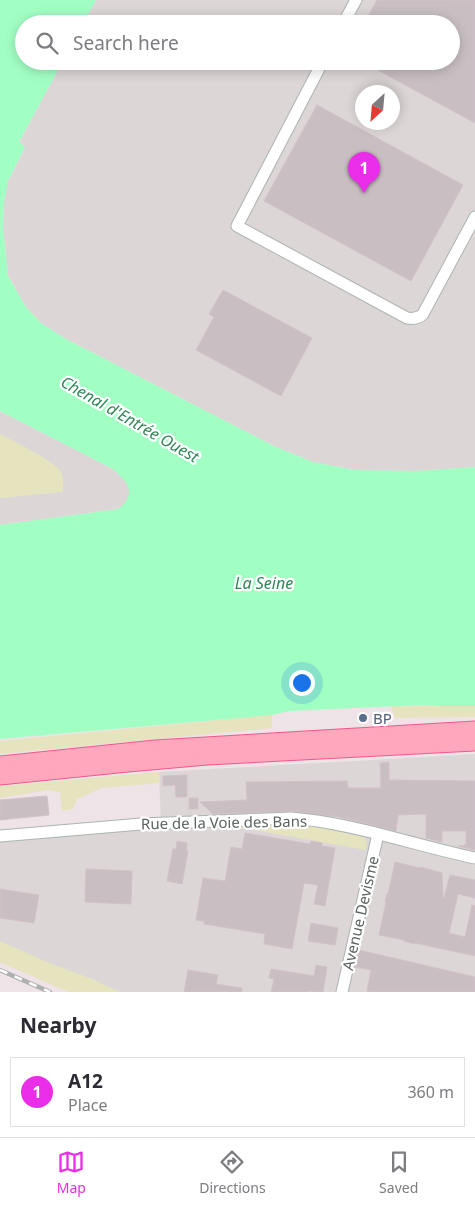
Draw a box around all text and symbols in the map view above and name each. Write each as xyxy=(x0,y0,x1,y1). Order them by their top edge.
search box xyxy=(15,15,460,70)
icon: search xyxy=(33,29,61,57)
text: Search here xyxy=(73,30,179,56)
north arrow xyxy=(355,85,400,130)
pin: 1 xyxy=(348,152,380,193)
water label: Chenal d'Entrée Ouest xyxy=(57,370,204,468)
water label: La Seine xyxy=(235,572,293,594)
your location xyxy=(289,670,315,696)
place label: BP xyxy=(373,708,392,728)
marker: BP xyxy=(357,712,369,724)
street label: Rue de la Voie des Bans xyxy=(141,811,307,833)
street label: Avenue Devisme xyxy=(337,854,383,972)
text: Nearby xyxy=(20,1011,96,1039)
text: A12 xyxy=(68,1068,103,1094)
text: 1 xyxy=(32,1081,42,1103)
text: 360 m xyxy=(407,1081,454,1103)
text: Place xyxy=(68,1094,108,1116)
tab: Map xyxy=(57,1148,86,1197)
tab: Directions xyxy=(199,1148,266,1197)
tab: Saved xyxy=(379,1148,418,1197)

